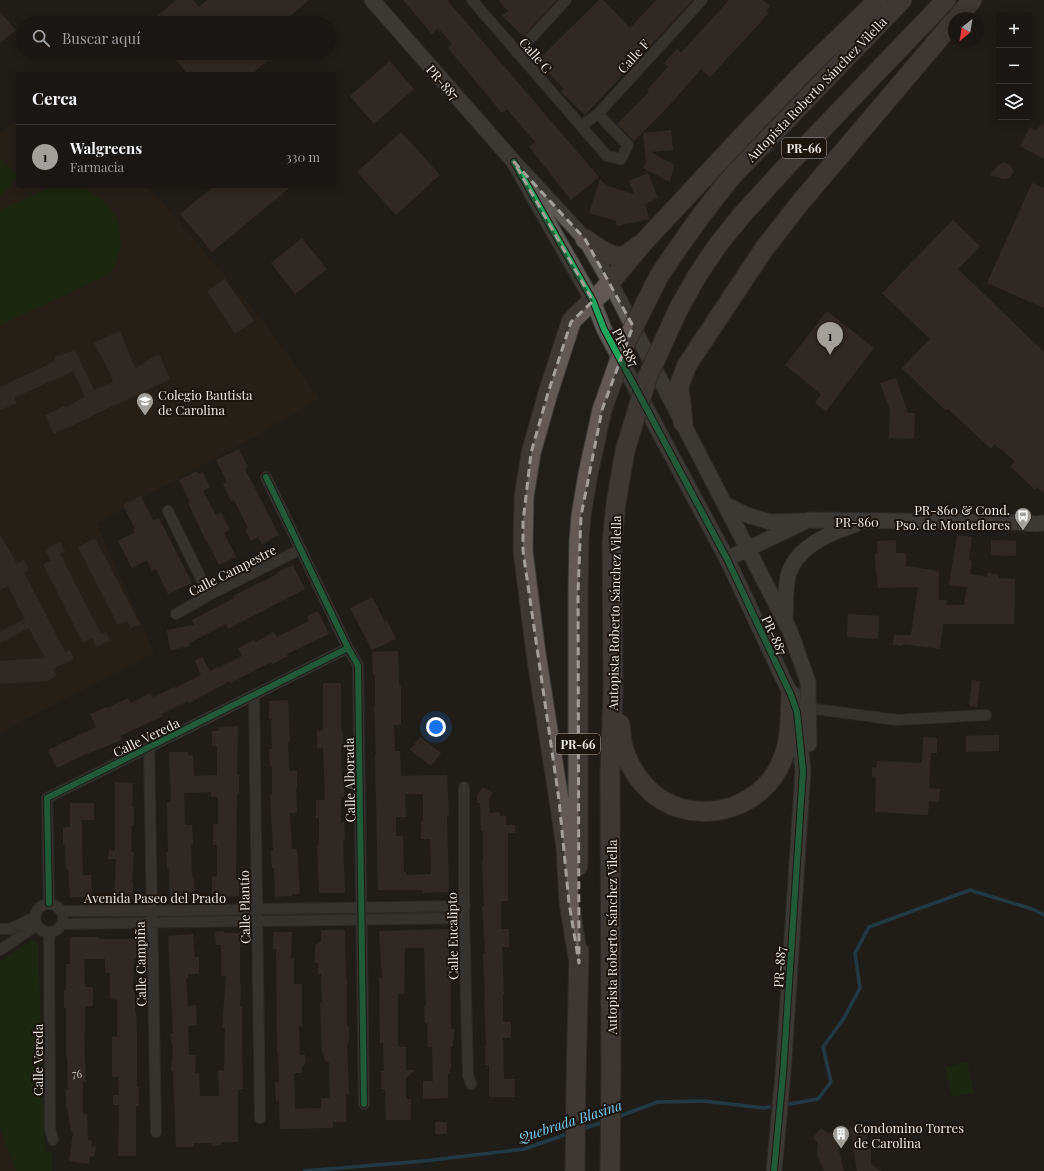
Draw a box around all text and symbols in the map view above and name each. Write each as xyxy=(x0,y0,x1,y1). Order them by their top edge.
north arrow xyxy=(948,12,984,48)
map controls xyxy=(996,12,1032,120)
button: + xyxy=(996,12,1032,48)
street label: Autopista Roberto Sánchez Vilella xyxy=(741,13,890,166)
search box xyxy=(16,16,336,60)
icon: search xyxy=(30,27,52,49)
text: Buscar aquí xyxy=(62,28,141,48)
street label: Calle C xyxy=(516,34,556,76)
street label: Calle F xyxy=(613,35,653,77)
button: − xyxy=(996,48,1032,84)
street label: PR-887 xyxy=(423,61,463,104)
button: layers xyxy=(996,84,1032,120)
text: Cerca xyxy=(32,87,77,109)
text: Walgreens xyxy=(70,138,142,158)
road number: PR-66 xyxy=(782,138,826,158)
text: 1 xyxy=(43,148,47,165)
text: 330 m xyxy=(286,148,320,165)
text: Farmacia xyxy=(70,158,124,175)
pin: 1 xyxy=(817,322,843,355)
street label: PR-887 xyxy=(609,325,644,370)
place label: Colegio Bautista de Carolina xyxy=(158,386,253,418)
school or university icon: Colegio Bautista de Carolina xyxy=(135,391,155,416)
place label: PR-860 & Cond. Pso. de Monteflores xyxy=(896,501,1010,533)
bus stop icon: PR-860 & Cond. Pso. de Monteflores xyxy=(1013,506,1033,531)
street label: PR-860 xyxy=(835,513,879,530)
street label: Autopista Roberto Sánchez Vilella xyxy=(604,515,624,712)
street label: Calle Campestre xyxy=(185,540,279,599)
street label: PR-887 xyxy=(759,613,792,658)
street label: Calle Vereda xyxy=(110,713,183,760)
your location xyxy=(426,717,446,737)
road number: PR-66 xyxy=(556,734,600,754)
street label: Calle Alborada xyxy=(340,737,358,823)
street label: Autopista Roberto Sánchez Vilella xyxy=(603,839,620,1036)
street label: Calle Plantío xyxy=(235,870,253,944)
street label: Avenida Paseo del Prado xyxy=(83,889,226,906)
street label: Calle Eucalipto xyxy=(443,892,461,980)
street label: Calle Campiña xyxy=(131,921,149,1007)
street label: PR-887 xyxy=(769,945,789,988)
street label: Calle Vereda xyxy=(29,1023,46,1096)
house number: 76 xyxy=(72,1066,82,1081)
water label: Quebrada Blasina xyxy=(515,1095,625,1147)
place label: Condomino Torres de Carolina xyxy=(854,1119,964,1151)
building icon: Condomino Torres de Carolina xyxy=(831,1124,851,1149)

